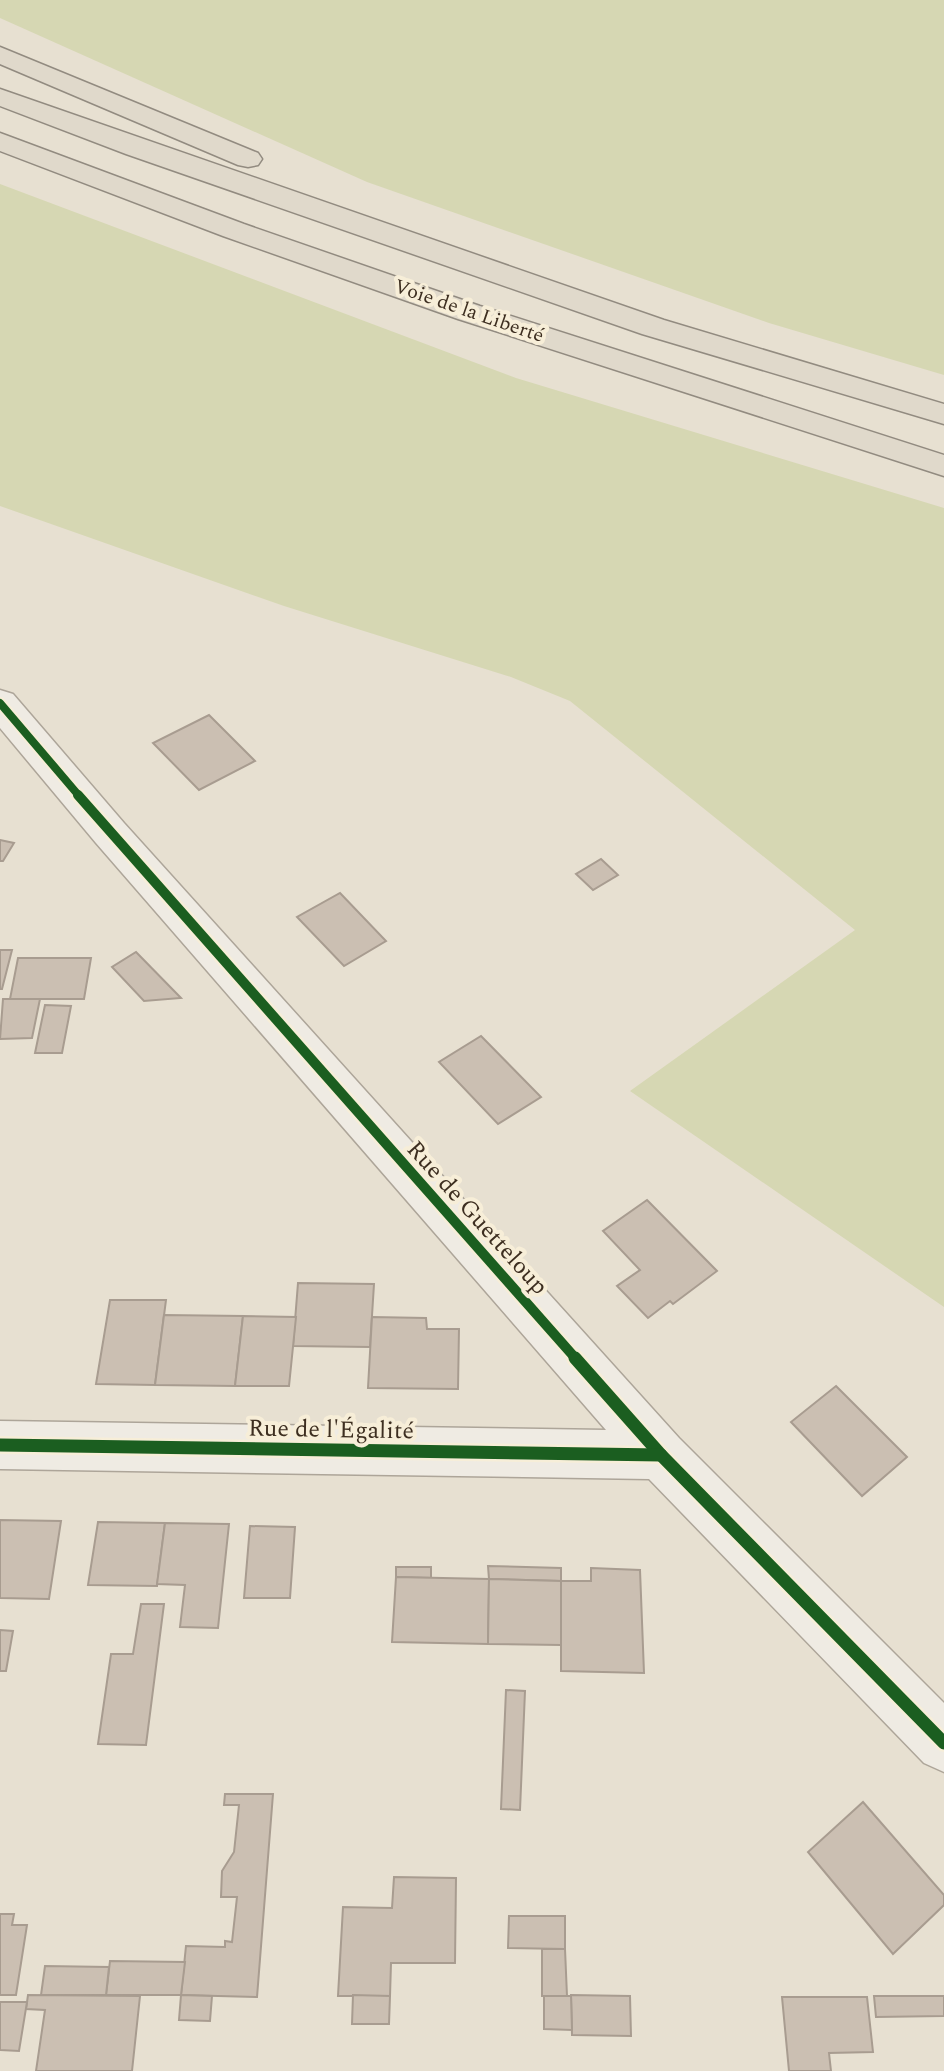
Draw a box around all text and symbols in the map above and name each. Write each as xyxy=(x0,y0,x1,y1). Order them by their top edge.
street label: Voie de la Liberté xyxy=(390,271,548,351)
street label: Rue de Guetteloup xyxy=(398,1133,556,1303)
street label: Rue de l'Égalité xyxy=(248,1411,414,1449)

